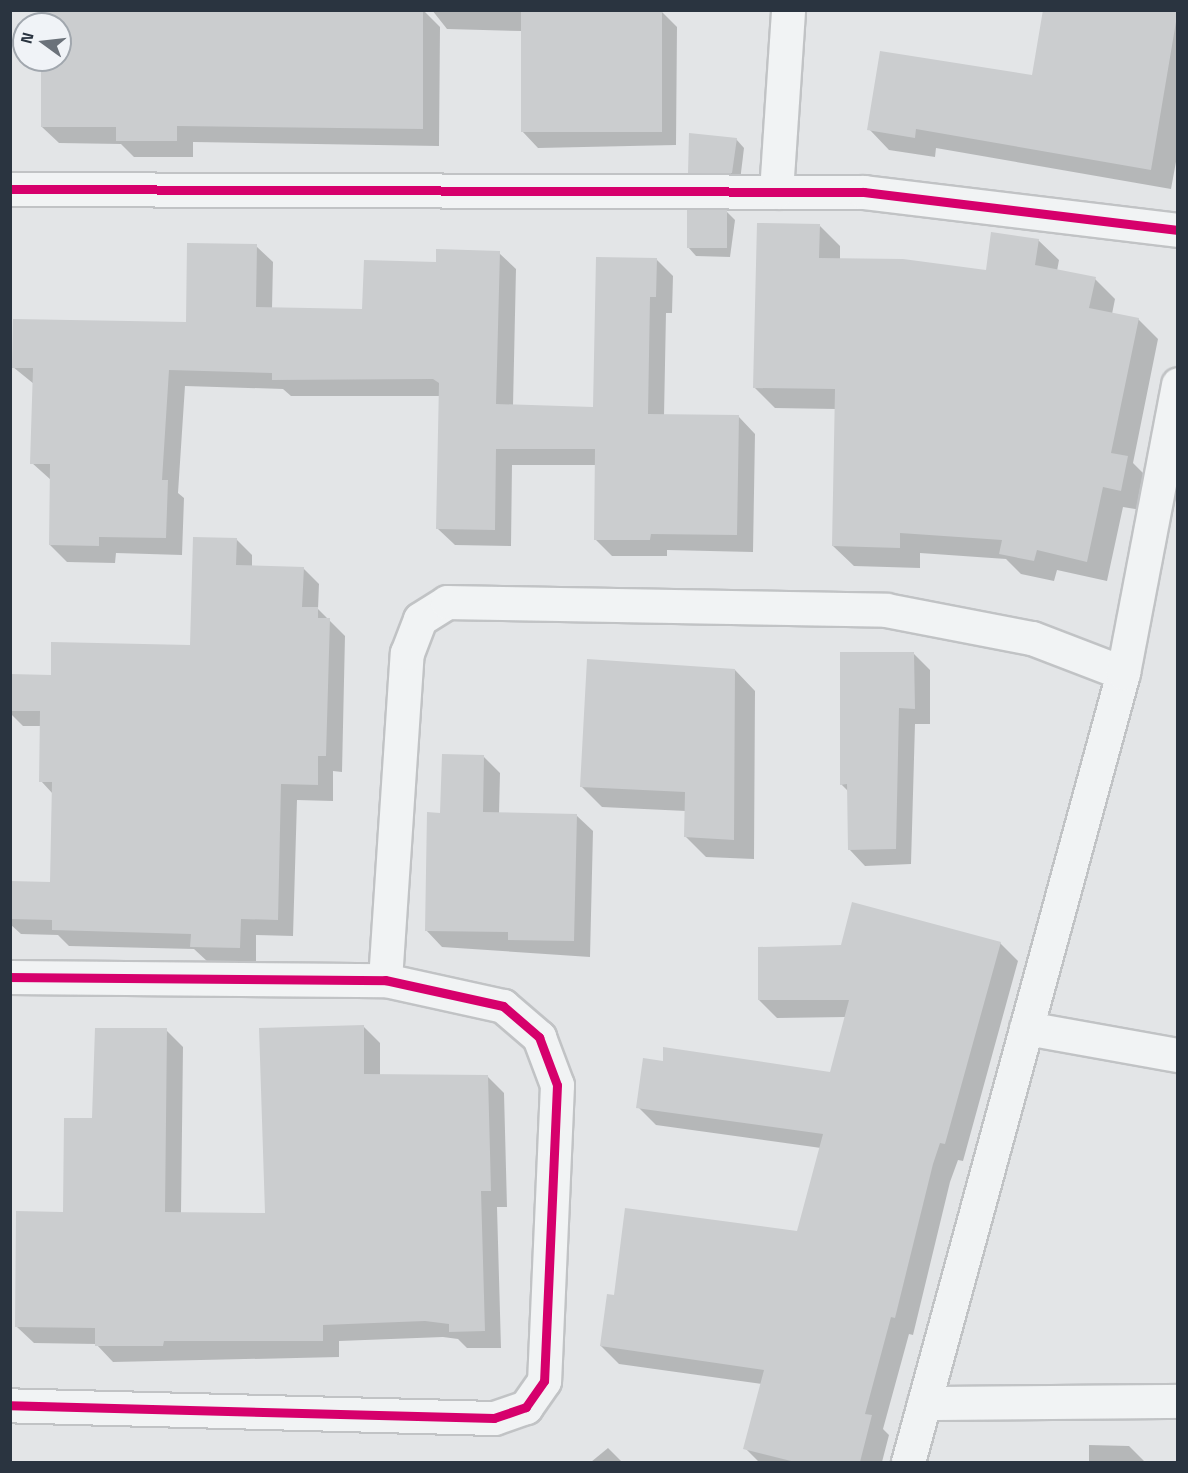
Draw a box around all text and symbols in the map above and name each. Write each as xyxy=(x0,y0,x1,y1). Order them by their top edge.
north arrow xyxy=(12,12,72,72)
text: N xyxy=(14,29,40,46)

